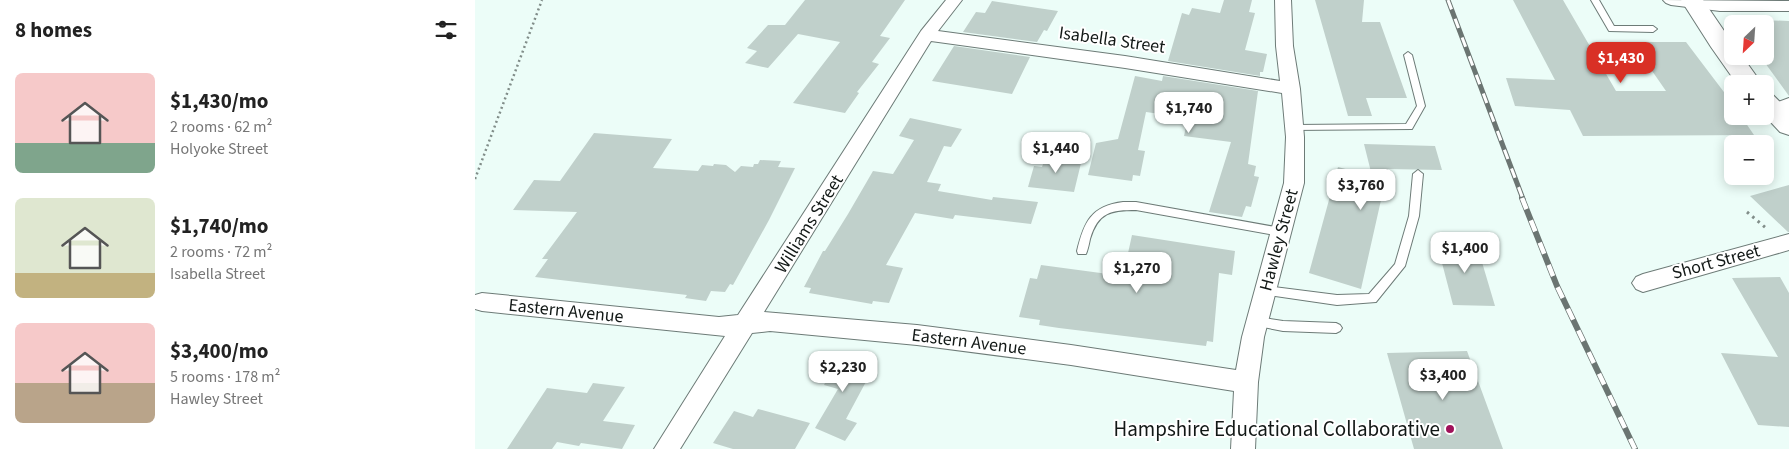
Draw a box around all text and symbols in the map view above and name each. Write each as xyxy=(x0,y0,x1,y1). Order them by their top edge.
text: 8 homes xyxy=(15,15,92,45)
north arrow xyxy=(1724,15,1774,65)
map controls xyxy=(1724,15,1774,185)
icon: filters xyxy=(432,16,460,44)
street label: Isabella Street xyxy=(1057,20,1167,60)
pin: $1,430 xyxy=(1580,42,1662,84)
text: $1,430 xyxy=(1597,47,1645,69)
button: + xyxy=(1724,75,1774,125)
text: $1,430/mo xyxy=(170,86,269,116)
pin: $1,740 xyxy=(1148,92,1230,134)
icon: home xyxy=(55,93,115,153)
text: $1,740 xyxy=(1165,97,1213,119)
text: 2 rooms · 62 m² xyxy=(170,116,272,138)
pin: $1,440 xyxy=(1015,132,1097,174)
button: − xyxy=(1724,135,1774,185)
text: $1,440 xyxy=(1032,137,1080,159)
text: Holyoke Street xyxy=(170,138,268,160)
pin: $3,760 xyxy=(1320,168,1402,211)
street label: Williams Street xyxy=(769,170,849,278)
text: $3,760 xyxy=(1337,174,1385,196)
street label: Hawley Street xyxy=(1253,186,1305,294)
text: $1,740/mo xyxy=(170,211,269,241)
icon: home xyxy=(55,218,115,278)
pin: $1,400 xyxy=(1424,232,1506,274)
text: $1,400 xyxy=(1441,237,1489,259)
street label: Short Street xyxy=(1669,238,1763,286)
text: 2 rooms · 72 m² xyxy=(170,241,272,263)
pin: $1,270 xyxy=(1096,252,1178,294)
text: $1,270 xyxy=(1113,257,1161,279)
text: Isabella Street xyxy=(170,263,265,285)
street label: Eastern Avenue xyxy=(507,293,625,329)
street label: Eastern Avenue xyxy=(910,323,1028,361)
text: $3,400/mo xyxy=(170,336,269,366)
icon: home xyxy=(55,343,115,403)
pin: $2,230 xyxy=(802,350,884,393)
text: $2,230 xyxy=(819,356,867,378)
pin: $3,400 xyxy=(1402,358,1484,401)
text: $3,400 xyxy=(1419,364,1467,386)
text: 5 rooms · 178 m² xyxy=(170,366,280,388)
text: Hawley Street xyxy=(170,388,263,410)
place label: Hampshire Educational Collaborative xyxy=(1114,414,1440,444)
marker: Hampshire Educational Collaborative xyxy=(1444,423,1456,435)

